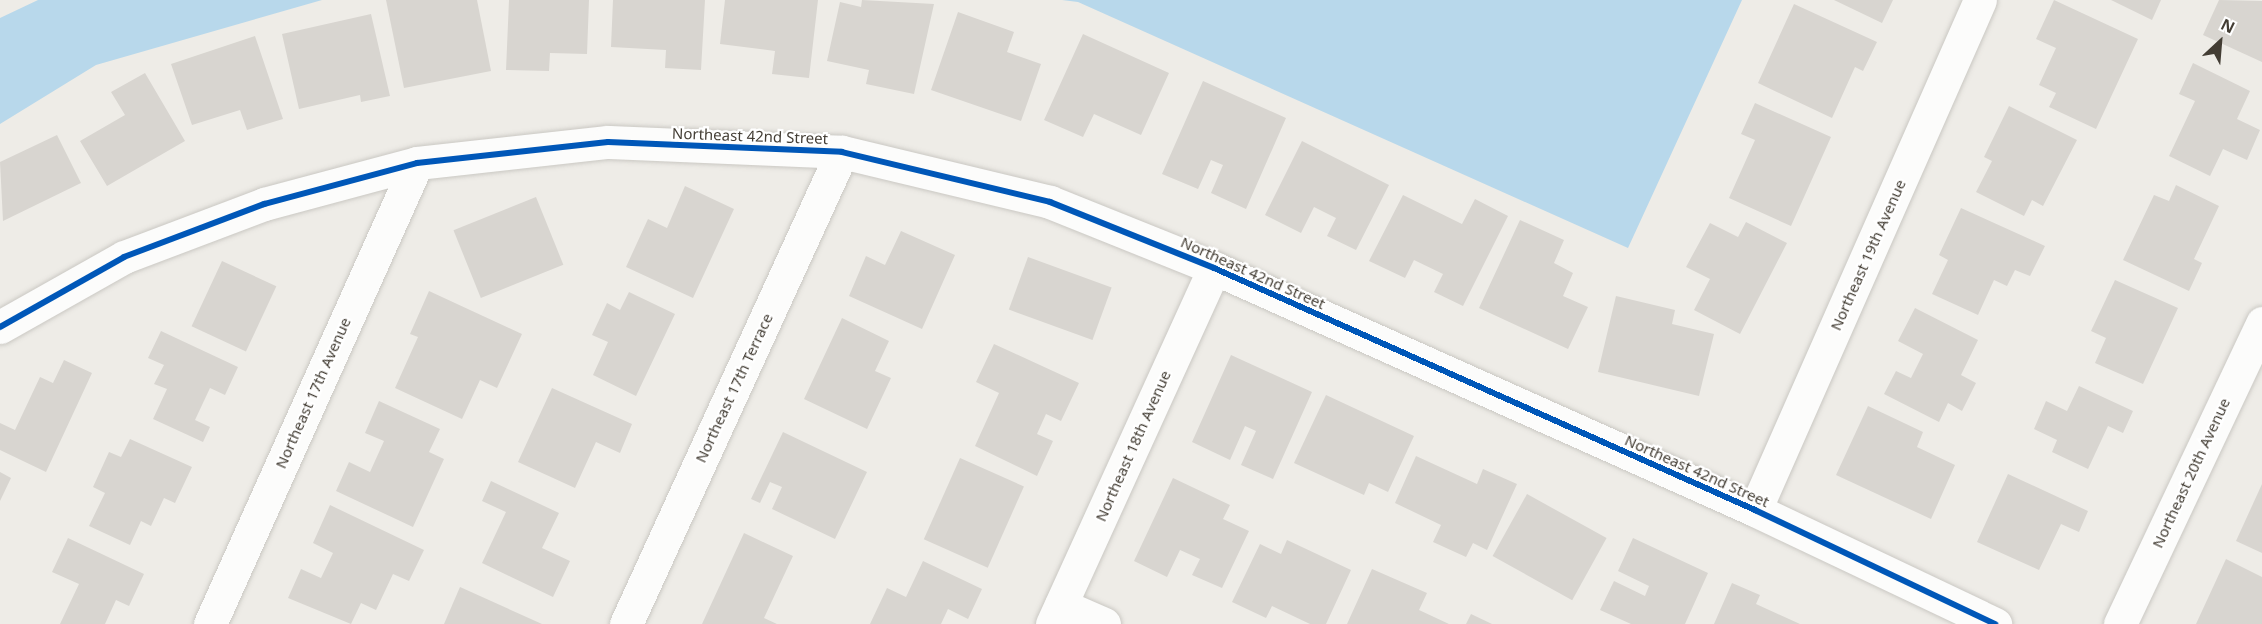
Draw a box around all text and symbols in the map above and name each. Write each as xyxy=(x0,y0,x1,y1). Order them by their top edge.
north arrow xyxy=(2190,12,2250,72)
text: N xyxy=(2217,13,2239,39)
street label: Northeast 42nd Street xyxy=(672,124,828,148)
street label: Northeast 19th Avenue xyxy=(1827,177,1909,333)
street label: Northeast 42nd Street xyxy=(1178,233,1328,313)
street label: Northeast 17th Terrace xyxy=(692,311,776,465)
street label: Northeast 17th Avenue xyxy=(272,315,354,471)
street label: Northeast 18th Avenue xyxy=(1092,368,1174,524)
street label: Northeast 20th Avenue xyxy=(2148,395,2234,551)
street label: Northeast 42nd Street xyxy=(1622,431,1772,511)

